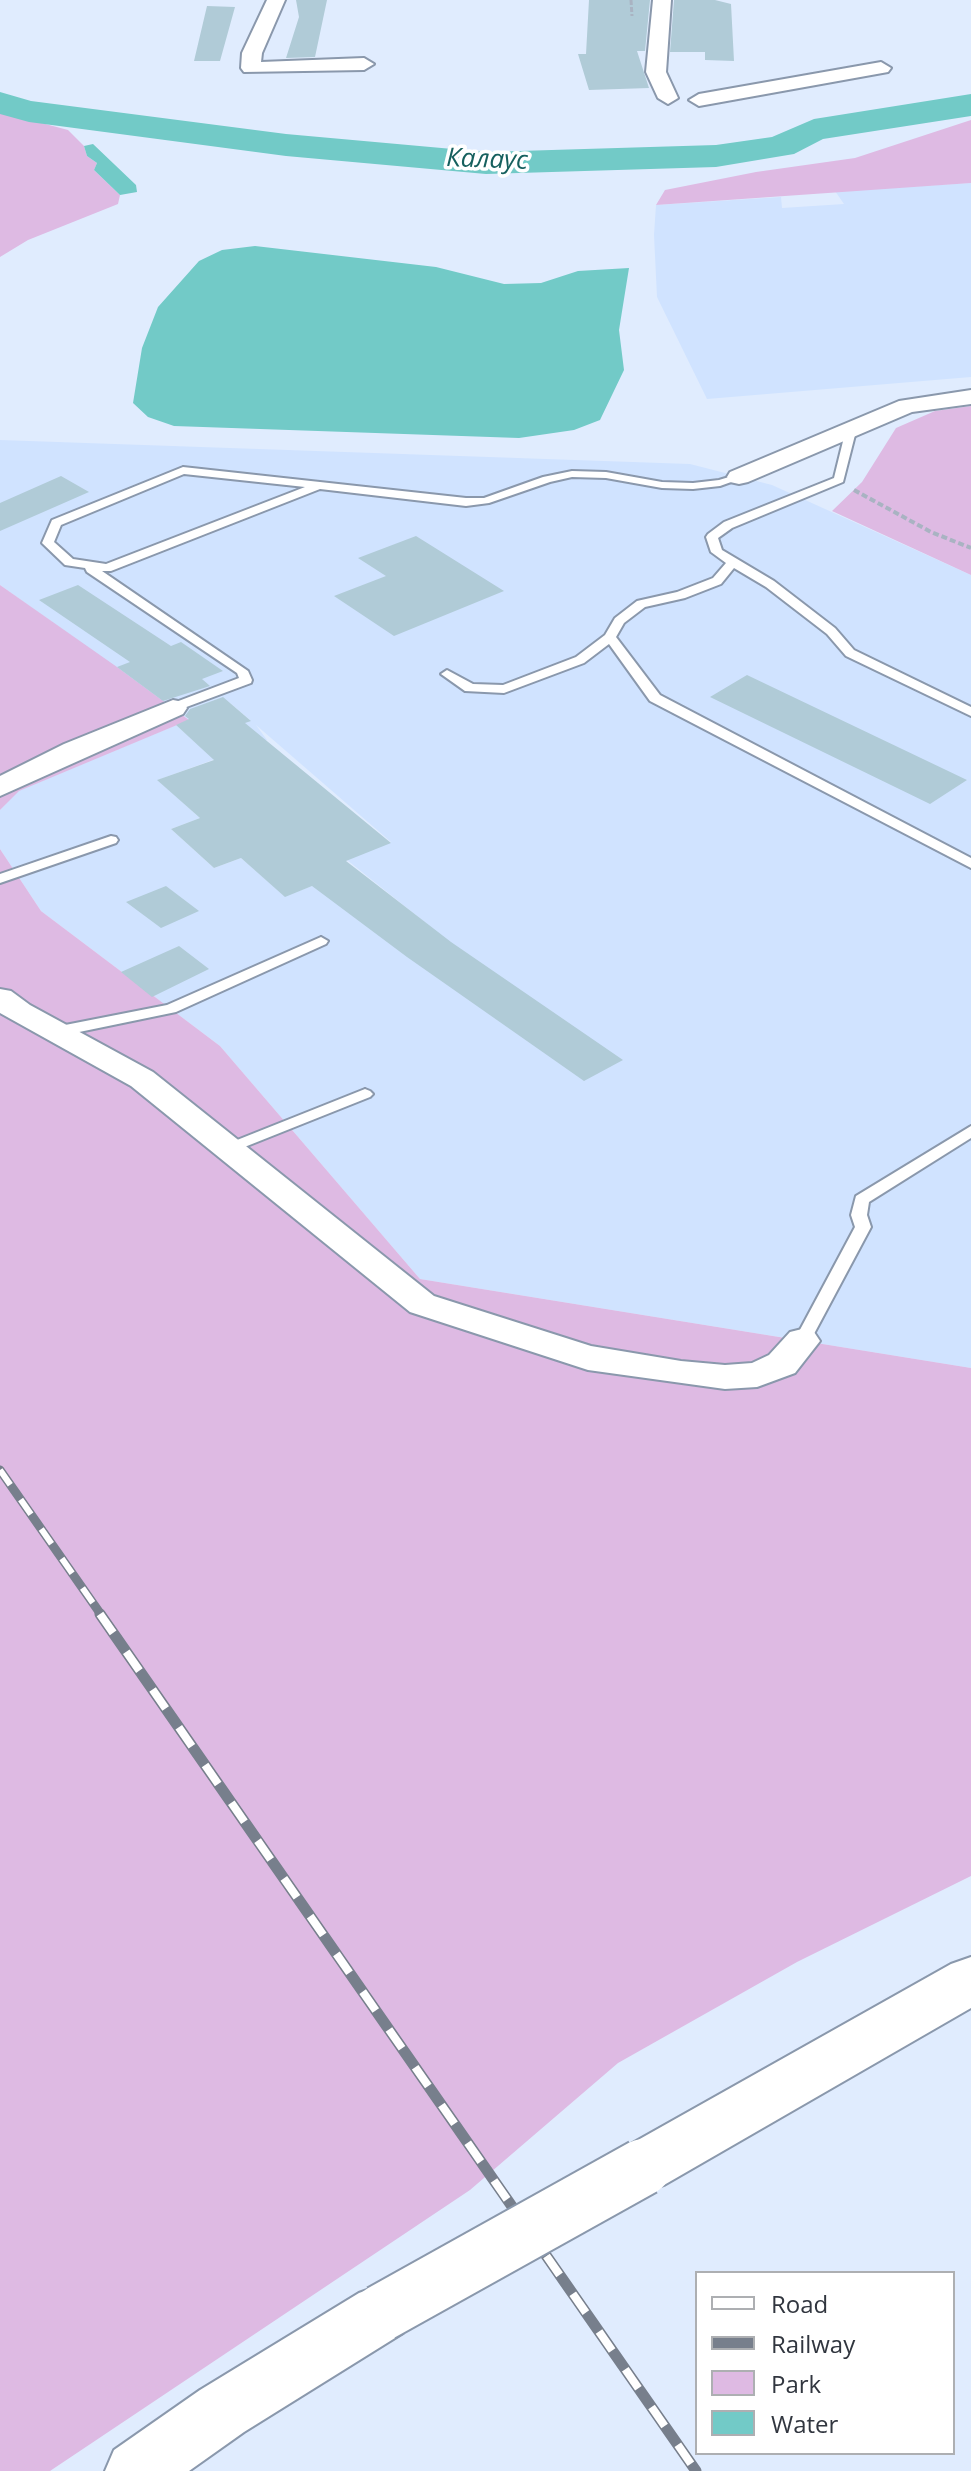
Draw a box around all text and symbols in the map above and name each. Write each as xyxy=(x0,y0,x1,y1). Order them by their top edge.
water label: Калаус xyxy=(446,143,528,177)
legend xyxy=(695,2271,955,2455)
text: Road xyxy=(771,2287,828,2320)
text: Railway xyxy=(771,2327,855,2360)
text: Park xyxy=(771,2367,821,2400)
text: Water xyxy=(771,2407,838,2440)

